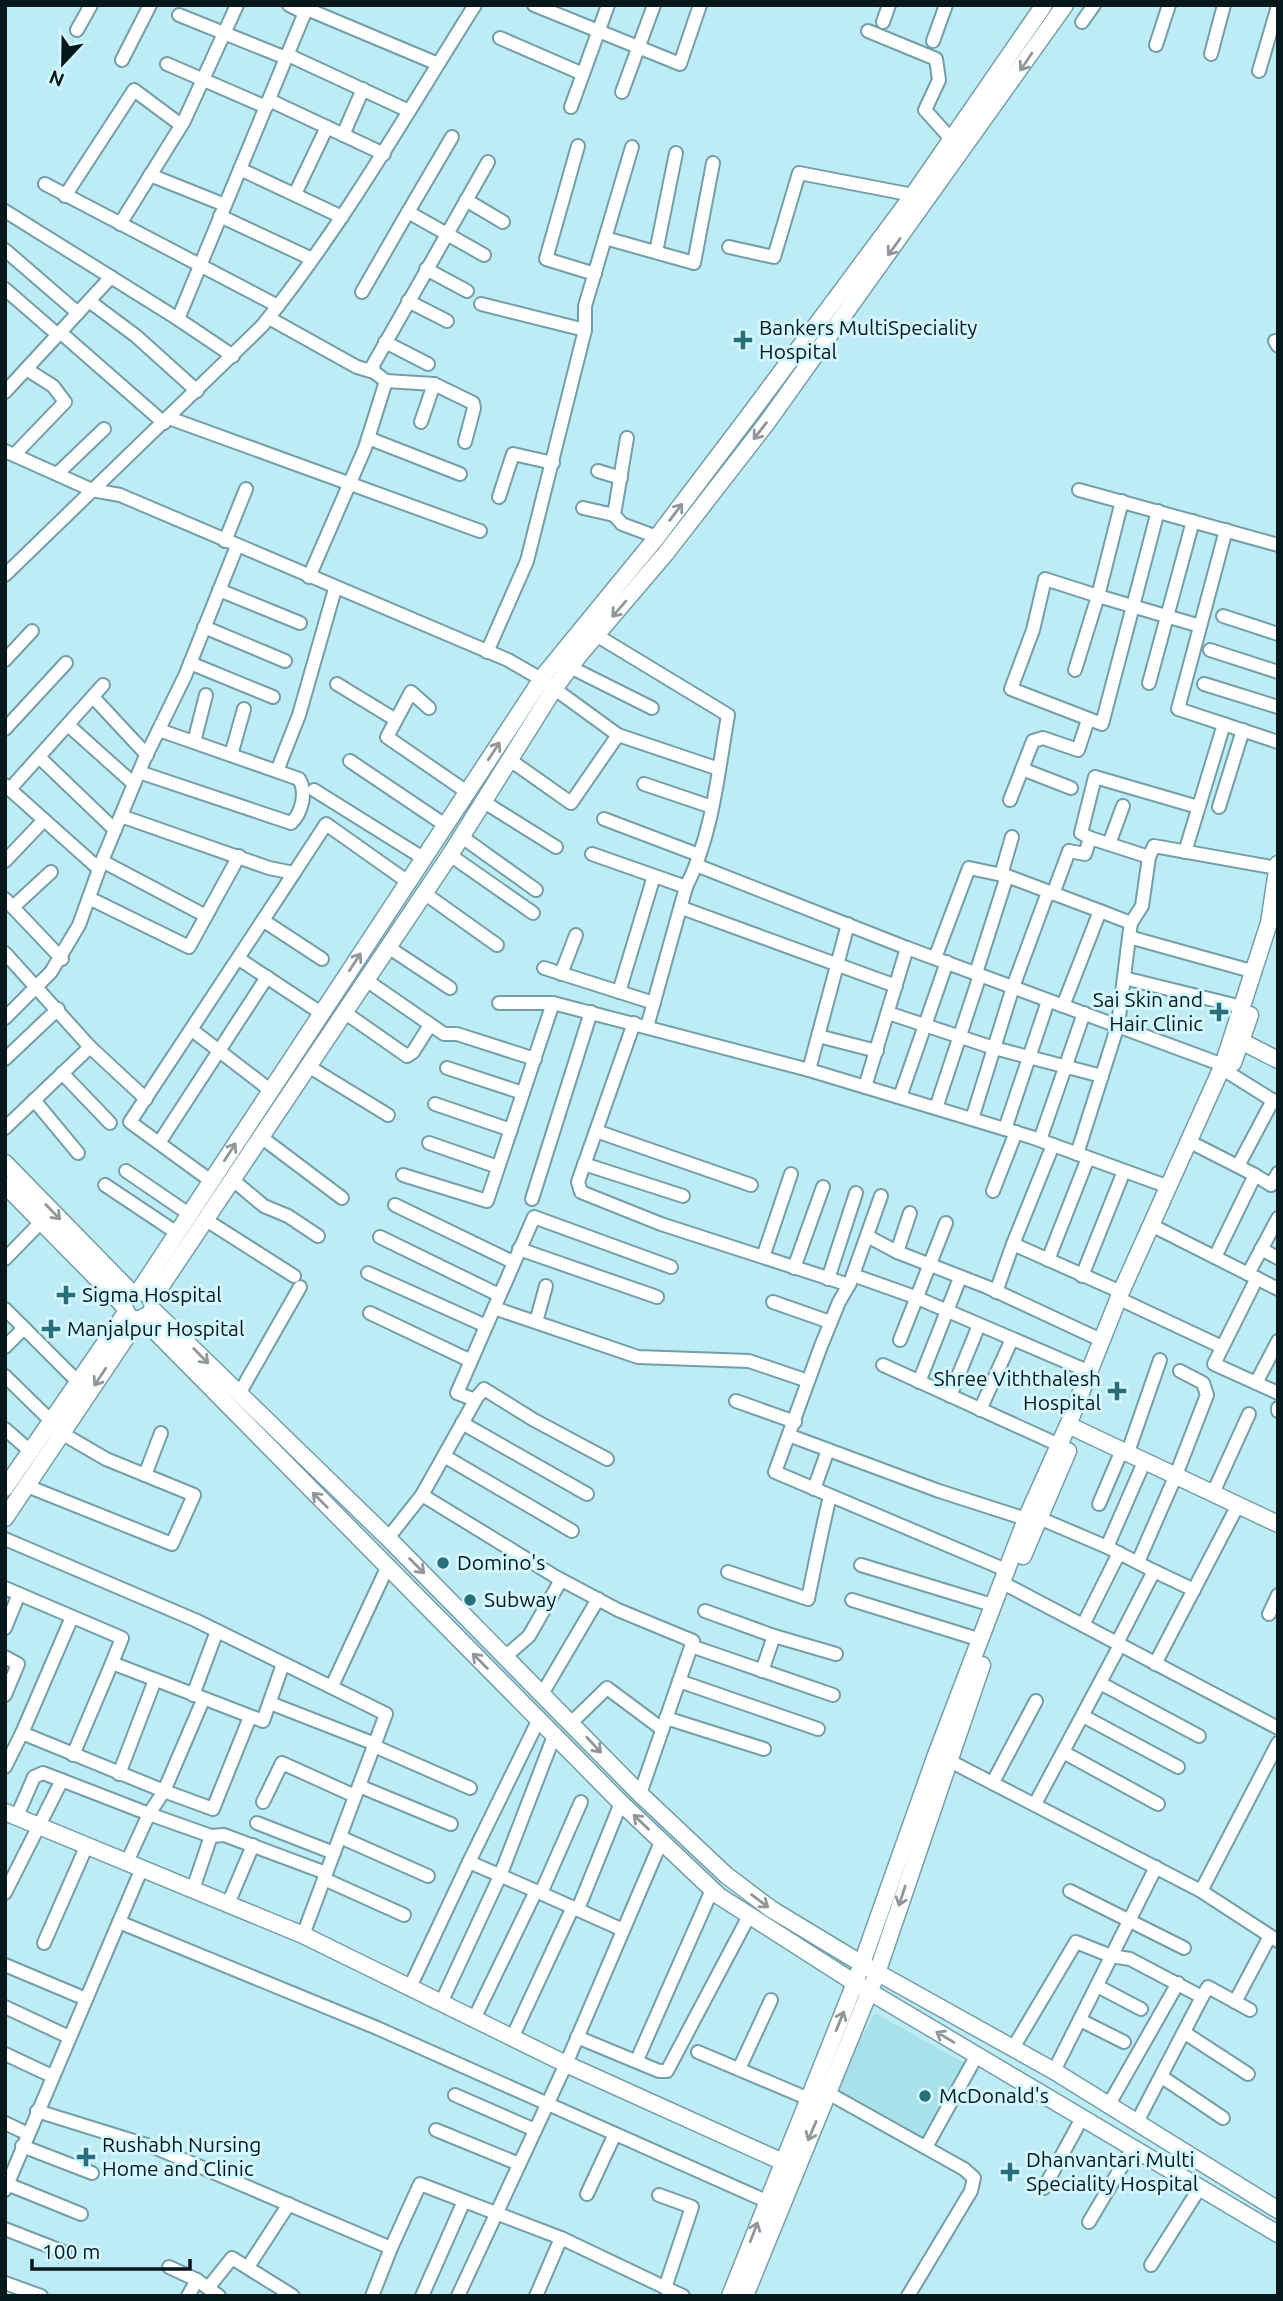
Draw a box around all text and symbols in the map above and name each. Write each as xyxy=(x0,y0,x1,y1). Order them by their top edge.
north arrow xyxy=(28,28,98,98)
one-way arrow xyxy=(1019,51,1033,71)
text: N xyxy=(46,66,67,92)
one-way arrow xyxy=(887,237,901,256)
place label: Bankers MultiSpeciality Hospital xyxy=(759,315,977,363)
marker: Bankers MultiSpeciality Hospital xyxy=(733,330,753,350)
one-way arrow xyxy=(753,421,768,439)
one-way arrow xyxy=(668,503,683,522)
one-way arrow xyxy=(611,599,627,617)
one-way arrow xyxy=(487,742,501,762)
one-way arrow xyxy=(348,952,362,972)
place label: Sai Skin and Hair Clinic xyxy=(1093,987,1203,1035)
marker: Sai Skin and Hair Clinic xyxy=(1209,1002,1229,1022)
one-way arrow xyxy=(223,1142,237,1162)
one-way arrow xyxy=(44,1203,61,1220)
place label: Sigma Hospital xyxy=(82,1282,222,1306)
marker: Sigma Hospital xyxy=(56,1285,76,1305)
place label: Manjalpur Hospital xyxy=(67,1316,244,1340)
marker: Manjalpur Hospital xyxy=(41,1319,61,1339)
one-way arrow xyxy=(192,1348,209,1365)
place label: Shree Viththalesh Hospital xyxy=(933,1366,1101,1414)
one-way arrow xyxy=(93,1367,107,1387)
marker: Shree Viththalesh Hospital xyxy=(1107,1381,1127,1401)
one-way arrow xyxy=(311,1491,328,1508)
place label: Domino's xyxy=(457,1550,545,1574)
marker: Domino's xyxy=(435,1555,451,1571)
one-way arrow xyxy=(408,1558,425,1575)
place label: Subway xyxy=(484,1587,556,1611)
marker: Subway xyxy=(462,1592,478,1608)
one-way arrow xyxy=(472,1652,489,1669)
one-way arrow xyxy=(586,1736,602,1754)
one-way arrow xyxy=(632,1813,649,1830)
one-way arrow xyxy=(895,1885,908,1907)
one-way arrow xyxy=(750,1893,768,1908)
one-way arrow xyxy=(835,2011,848,2033)
one-way arrow xyxy=(936,2030,956,2044)
place label: McDonald's xyxy=(939,2083,1049,2107)
marker: McDonald's xyxy=(917,2088,933,2104)
one-way arrow xyxy=(805,2120,818,2142)
place label: Rushabh Nursing Home and Clinic xyxy=(102,2132,261,2180)
marker: Rushabh Nursing Home and Clinic xyxy=(76,2147,96,2167)
place label: Dhanvantari Multi Speciality Hospital xyxy=(1026,2147,1198,2195)
marker: Dhanvantari Multi Speciality Hospital xyxy=(1000,2162,1020,2182)
one-way arrow xyxy=(749,2221,762,2243)
scale bar xyxy=(32,2228,189,2272)
text: 100 m xyxy=(42,2239,100,2263)

